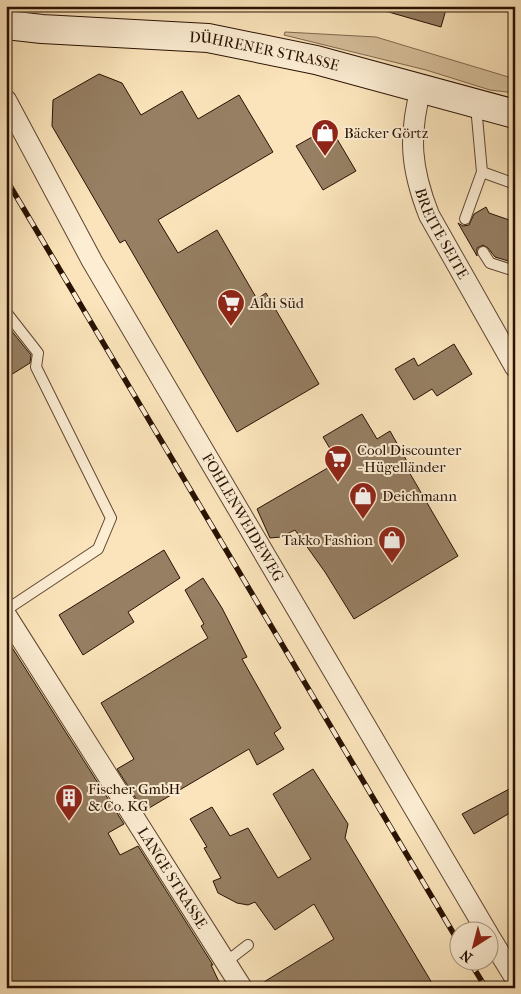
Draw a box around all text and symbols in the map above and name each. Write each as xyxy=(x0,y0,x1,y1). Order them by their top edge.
street label: DÜHRENER STRASSE xyxy=(189,28,341,75)
shop icon: Bäcker Görtz xyxy=(310,118,340,157)
place label: Bäcker Görtz xyxy=(344,124,429,142)
street label: BREITE SEITE xyxy=(411,186,472,282)
supermarket icon: Aldi Süd xyxy=(216,288,246,327)
place label: Aldi Süd xyxy=(249,294,305,312)
place label: Cool Discounter - Hügelländer xyxy=(357,441,462,476)
supermarket icon: Cool Discounter - Hügelländer xyxy=(323,444,353,483)
street label: FOHLENWEIDEWEG xyxy=(198,450,288,585)
shop icon: Deichmann xyxy=(348,481,378,520)
place label: Deichmann xyxy=(382,487,457,505)
shop icon: Takko Fashion xyxy=(377,525,407,564)
place label: Takko Fashion xyxy=(282,531,373,549)
place label: Fischer GmbH & Co. KG xyxy=(88,780,181,815)
building icon: Fischer GmbH & Co. KG xyxy=(54,783,84,822)
street label: LANGE STRASSE xyxy=(134,824,211,932)
north arrow xyxy=(448,922,498,972)
text: N xyxy=(457,946,476,966)

